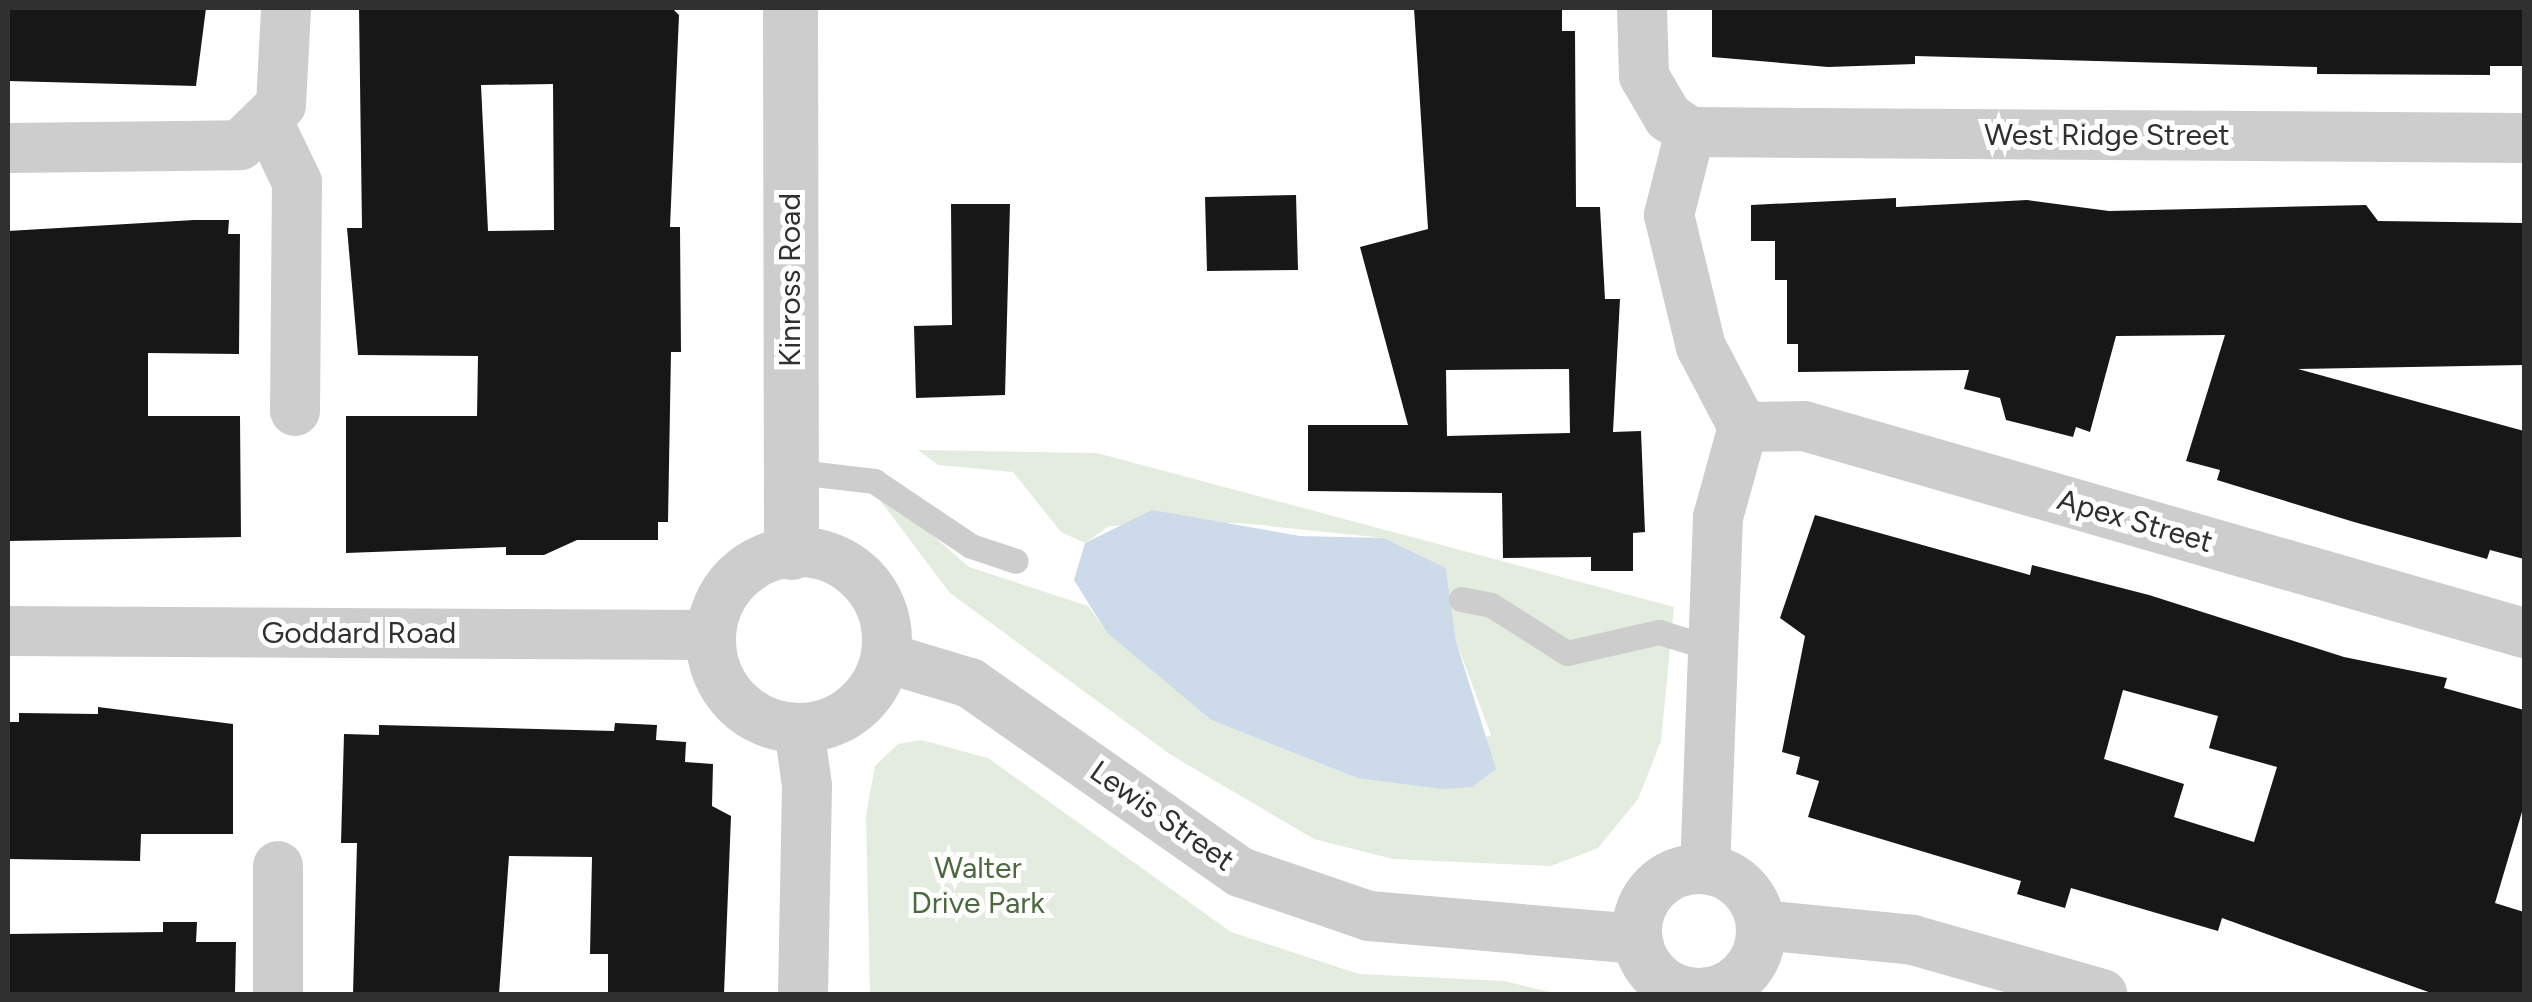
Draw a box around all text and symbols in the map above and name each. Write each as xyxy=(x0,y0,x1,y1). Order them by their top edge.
street label: West Ridge Street xyxy=(1984,117,2230,153)
street label: Kinross Road xyxy=(772,193,808,367)
street label: Apex Street xyxy=(2053,482,2217,560)
street label: Goddard Road xyxy=(262,615,456,651)
street label: Lewis Street xyxy=(1083,753,1241,879)
park label: Walter Drive Park xyxy=(911,850,1045,920)

